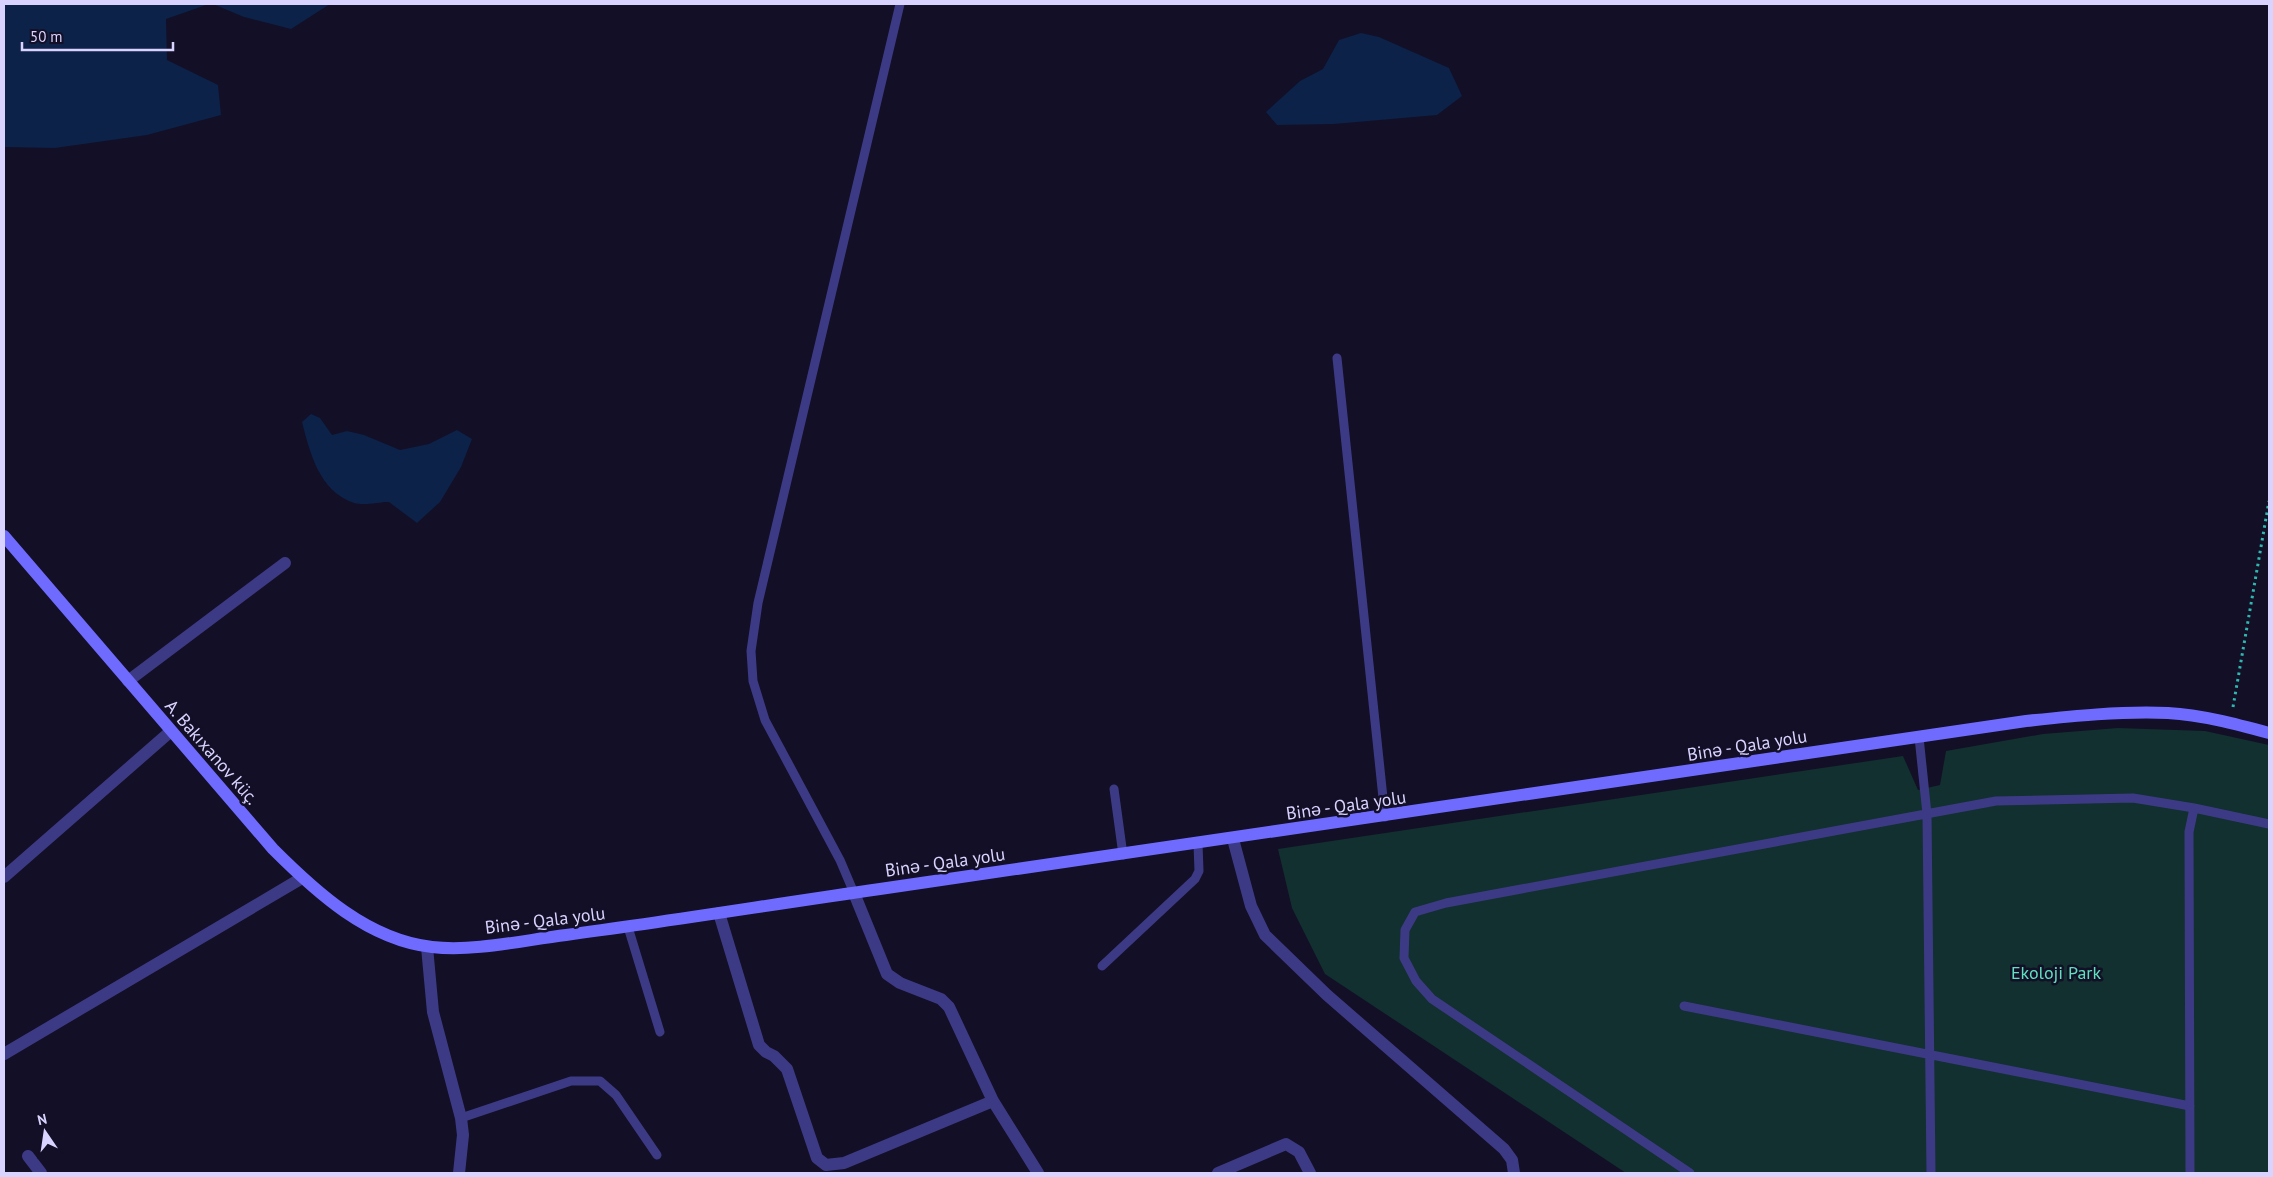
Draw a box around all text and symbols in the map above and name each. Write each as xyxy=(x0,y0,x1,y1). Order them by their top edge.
scale bar xyxy=(22,20,174,52)
text: 50 m xyxy=(30,27,63,46)
street label: A. Bakıxanov küç. xyxy=(160,695,264,809)
street label: Binə - Qala yolu xyxy=(1685,724,1809,766)
street label: Binə - Qala yolu xyxy=(1284,785,1408,825)
street label: Binə - Qala yolu xyxy=(883,842,1007,882)
street label: Binə - Qala yolu xyxy=(483,901,607,939)
park label: Ekoloji Park xyxy=(2011,961,2101,984)
north arrow xyxy=(20,1107,70,1157)
text: N xyxy=(36,1110,49,1129)

